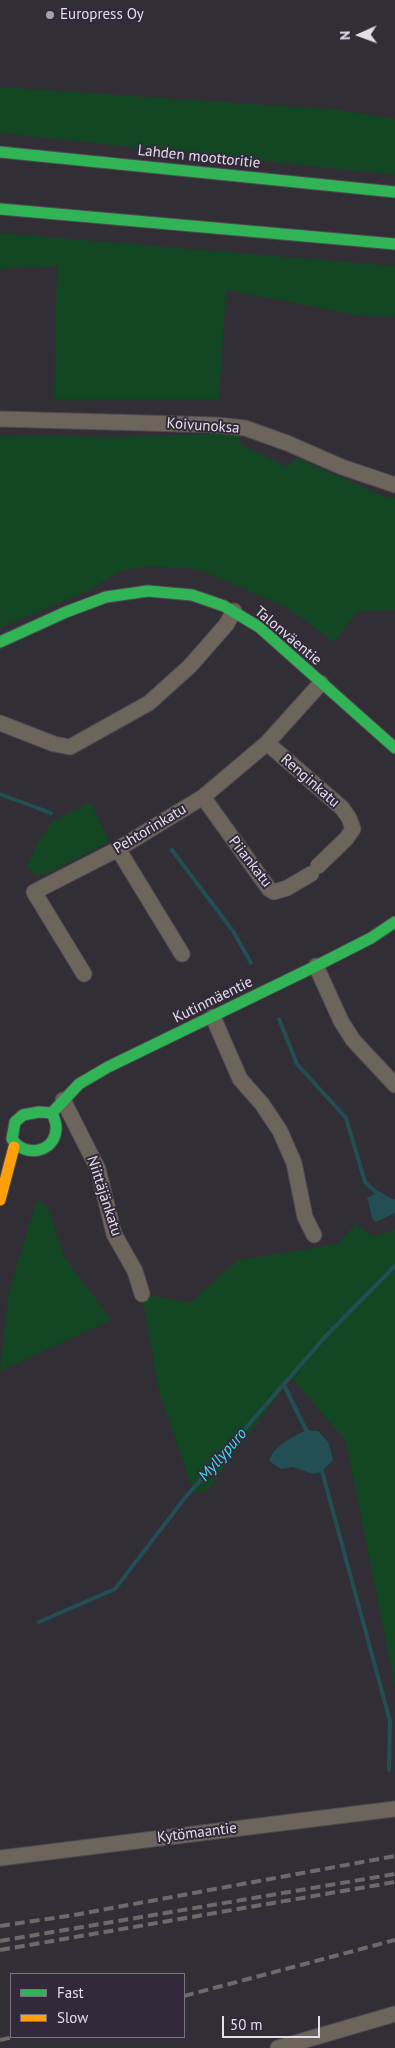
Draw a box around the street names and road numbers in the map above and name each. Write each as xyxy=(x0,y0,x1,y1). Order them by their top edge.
street label: Lahden moottoritie xyxy=(137,142,261,172)
street label: Koivunoksa xyxy=(166,414,240,438)
street label: Talonväentie xyxy=(251,603,325,669)
street label: Renginkatu xyxy=(277,751,343,811)
street label: Pehtorinkatu xyxy=(110,800,190,858)
street label: Piiankatu xyxy=(224,833,276,891)
street label: Kutinmäentie xyxy=(170,973,256,1027)
street label: Niittäjänkatu xyxy=(83,1154,125,1238)
street label: Kytömaantie xyxy=(156,1819,238,1847)

